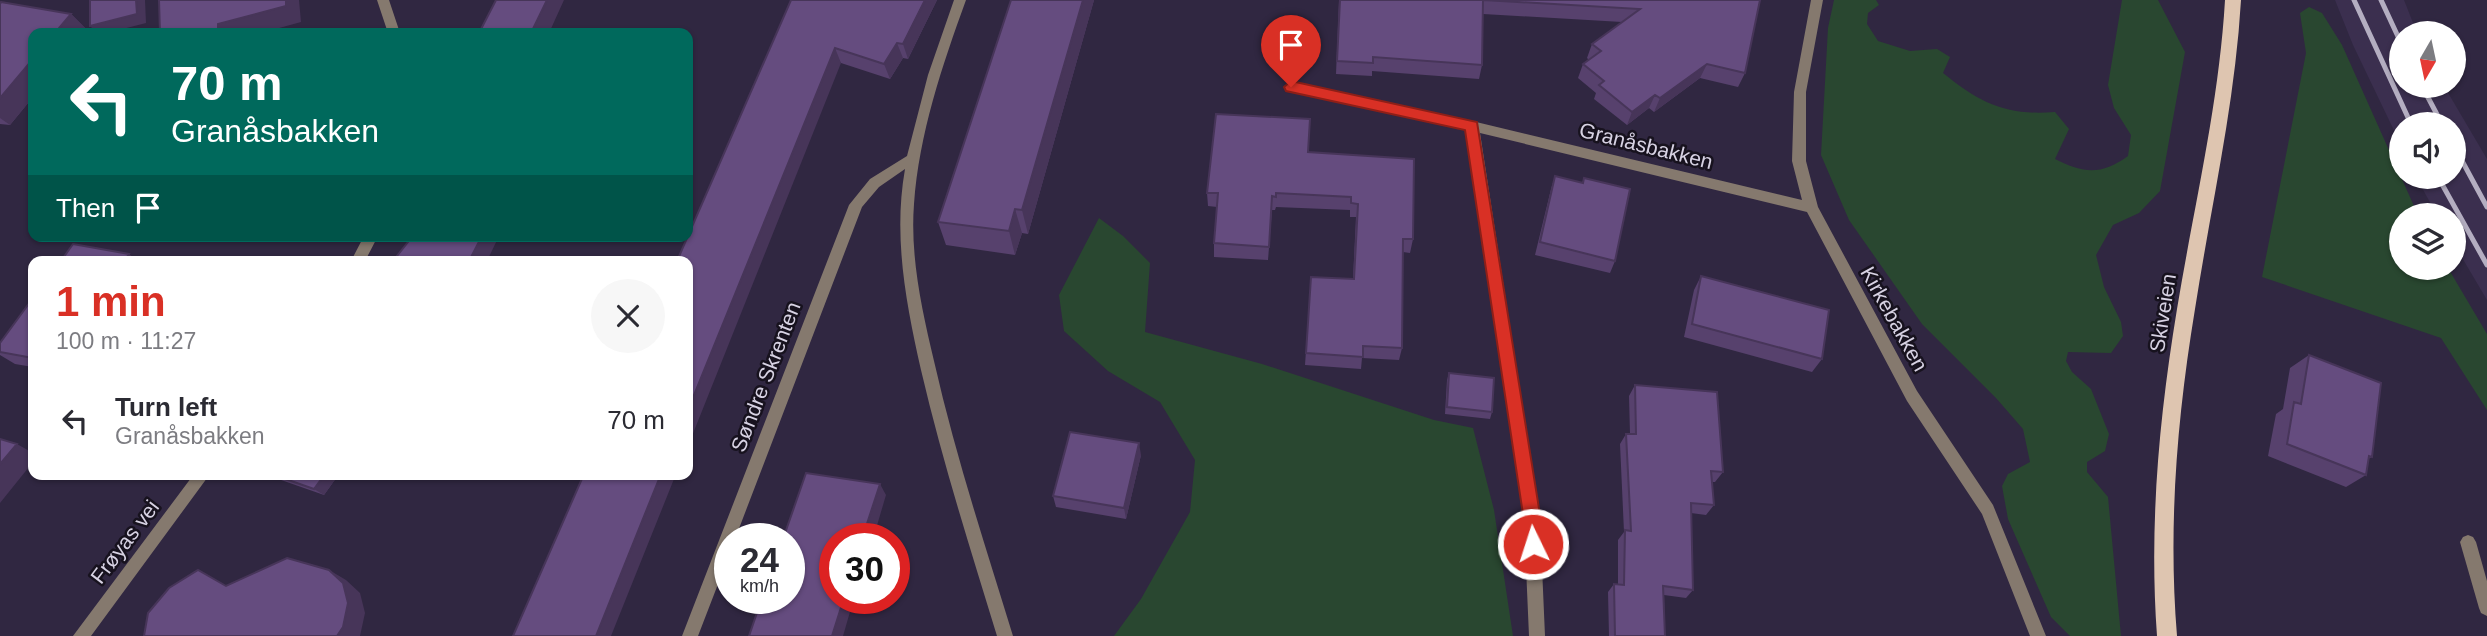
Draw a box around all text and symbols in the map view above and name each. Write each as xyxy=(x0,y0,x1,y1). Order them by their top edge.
pin xyxy=(1261,15,1321,87)
north arrow xyxy=(2389,21,2466,98)
map controls xyxy=(2389,21,2466,280)
icon: arrive xyxy=(1272,26,1310,64)
icon: left xyxy=(56,56,147,147)
text: 70 m xyxy=(171,56,283,110)
button: sound xyxy=(2389,112,2466,189)
text: Granåsbakken xyxy=(171,113,379,149)
street label: Granåsbakken xyxy=(1577,118,1715,173)
icon: arrive xyxy=(129,189,167,227)
text: Then xyxy=(56,193,115,223)
button: layers xyxy=(2389,203,2466,280)
street label: Kirkebakken xyxy=(1856,263,1933,375)
street label: Skiveien xyxy=(2145,272,2180,354)
text: 1 min xyxy=(56,278,166,325)
button: close xyxy=(591,279,665,353)
street label: Søndre Skrenten xyxy=(726,299,805,455)
text: 100 m · 11:27 xyxy=(56,328,196,354)
text: Turn left xyxy=(115,392,217,422)
icon: left xyxy=(56,402,94,440)
text: 70 m xyxy=(607,405,665,435)
text: Granåsbakken xyxy=(115,423,265,449)
street label: Frøyas vei xyxy=(86,496,163,588)
position arrow xyxy=(1496,507,1570,581)
speed limit sign: 30 xyxy=(819,523,910,614)
text: 24 xyxy=(740,540,779,579)
text: km/h xyxy=(740,576,779,596)

